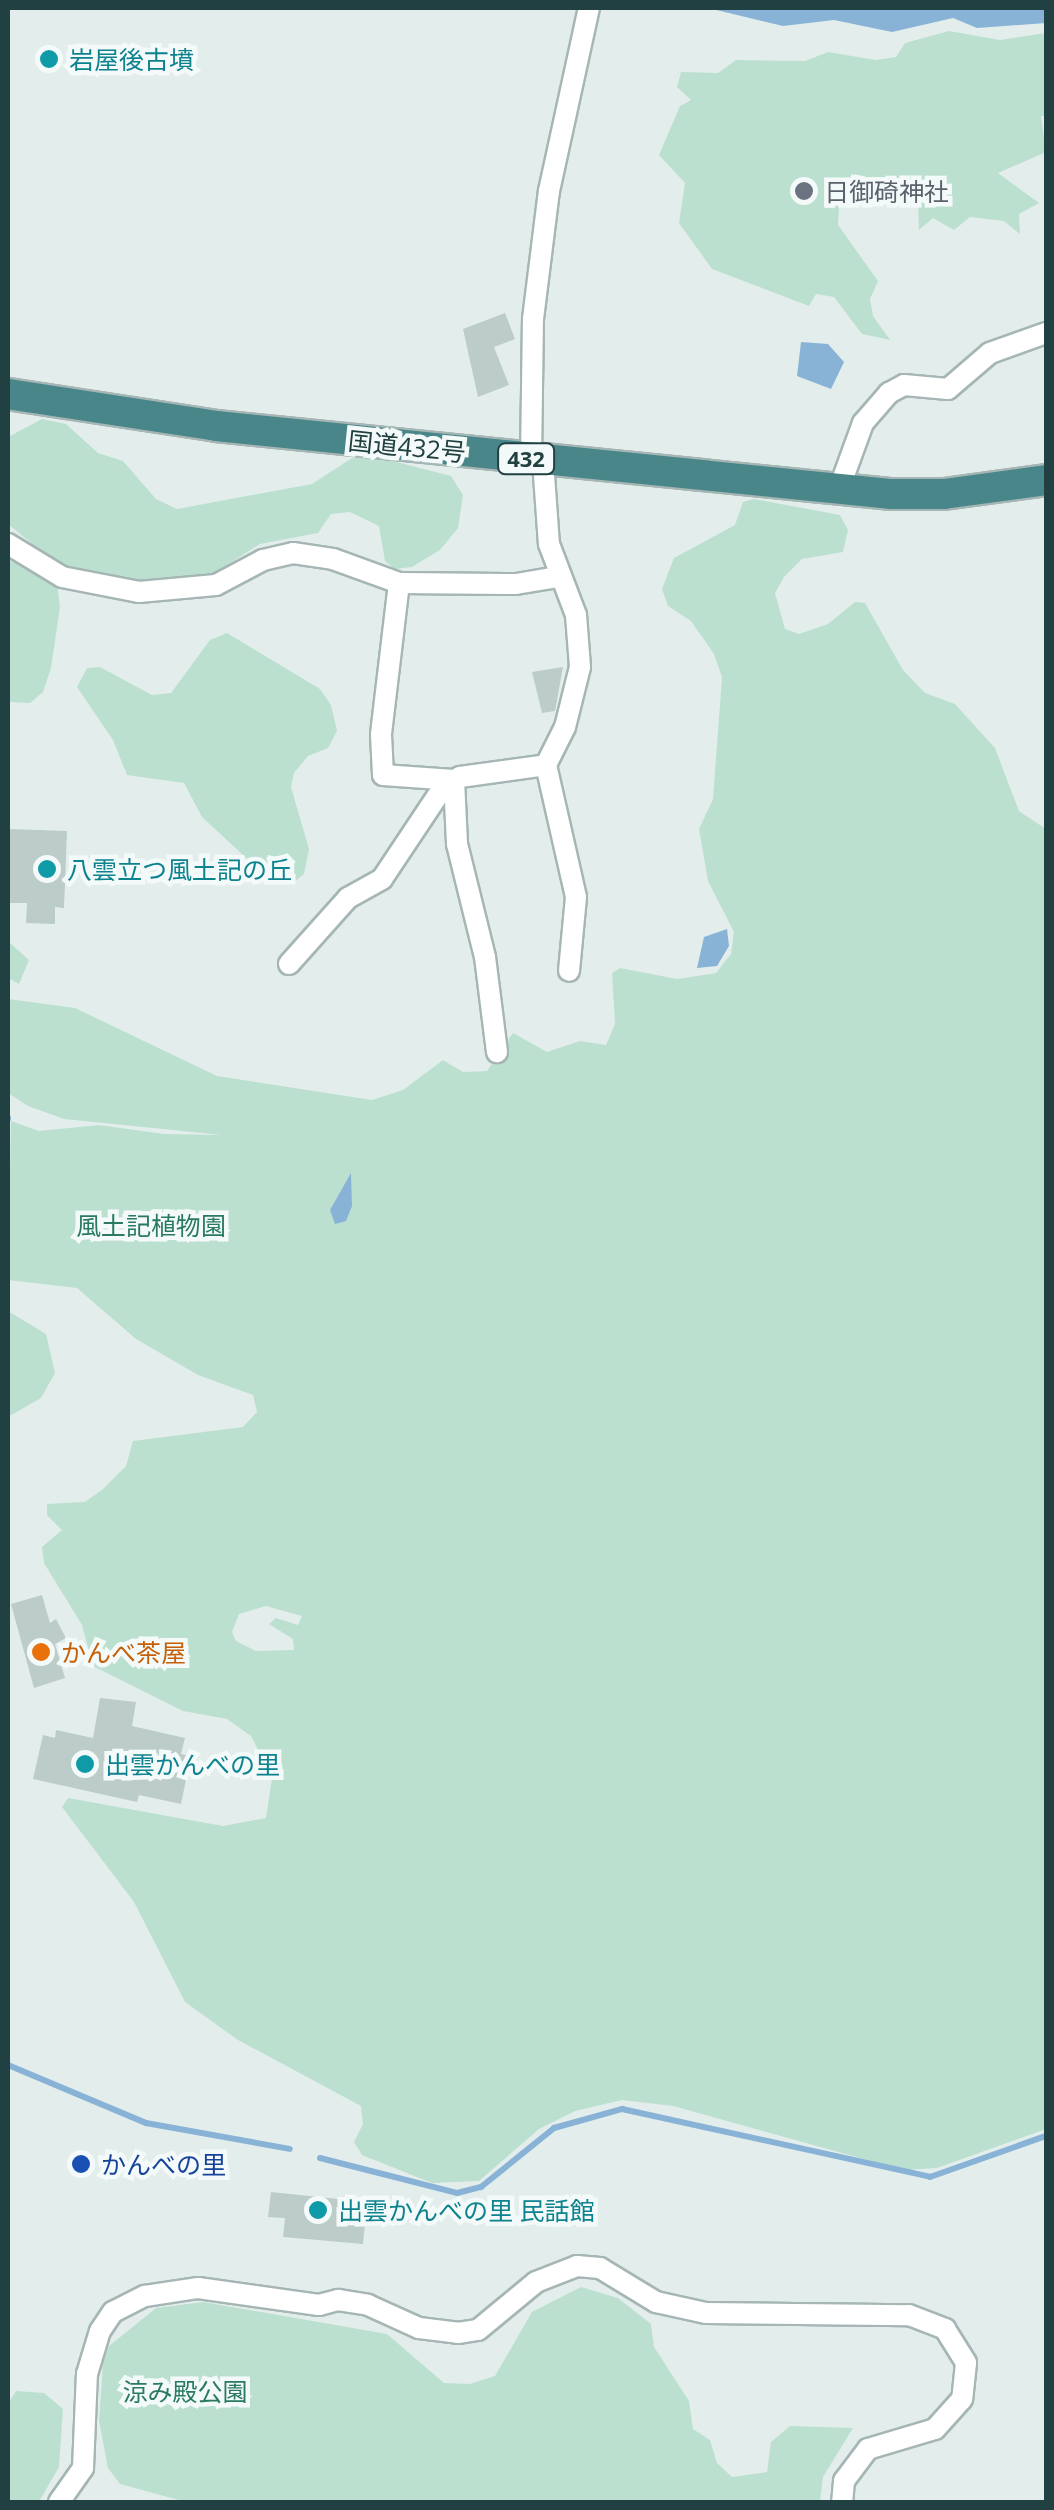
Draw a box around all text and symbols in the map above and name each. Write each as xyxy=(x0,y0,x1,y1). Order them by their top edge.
place label: 岩屋後古墳 xyxy=(69,44,194,74)
marker: 岩屋後古墳 xyxy=(38,48,60,70)
place label: 日御碕神社 xyxy=(824,176,949,206)
marker: 日御碕神社 xyxy=(793,180,815,202)
street label: 国道432号 xyxy=(347,425,467,467)
road number: 432 xyxy=(496,442,556,476)
place label: 八雲立つ風土記の丘 xyxy=(67,854,292,884)
marker: 八雲立つ風土記の丘 xyxy=(36,858,58,880)
park label: 風土記植物園 xyxy=(76,1210,226,1240)
place label: かんべ茶屋 xyxy=(61,1637,186,1667)
marker: かんべ茶屋 xyxy=(30,1641,52,1663)
place label: 出雲かんべの里 xyxy=(105,1749,280,1779)
marker: 出雲かんべの里 xyxy=(74,1753,96,1775)
place label: かんべの里 xyxy=(101,2149,226,2179)
marker: かんべの里 xyxy=(70,2153,92,2175)
place label: 出雲かんべの里 民話館 xyxy=(338,2195,594,2225)
marker: 出雲かんべの里 民話館 xyxy=(307,2199,329,2221)
park label: 涼み殿公園 xyxy=(123,2376,247,2406)

